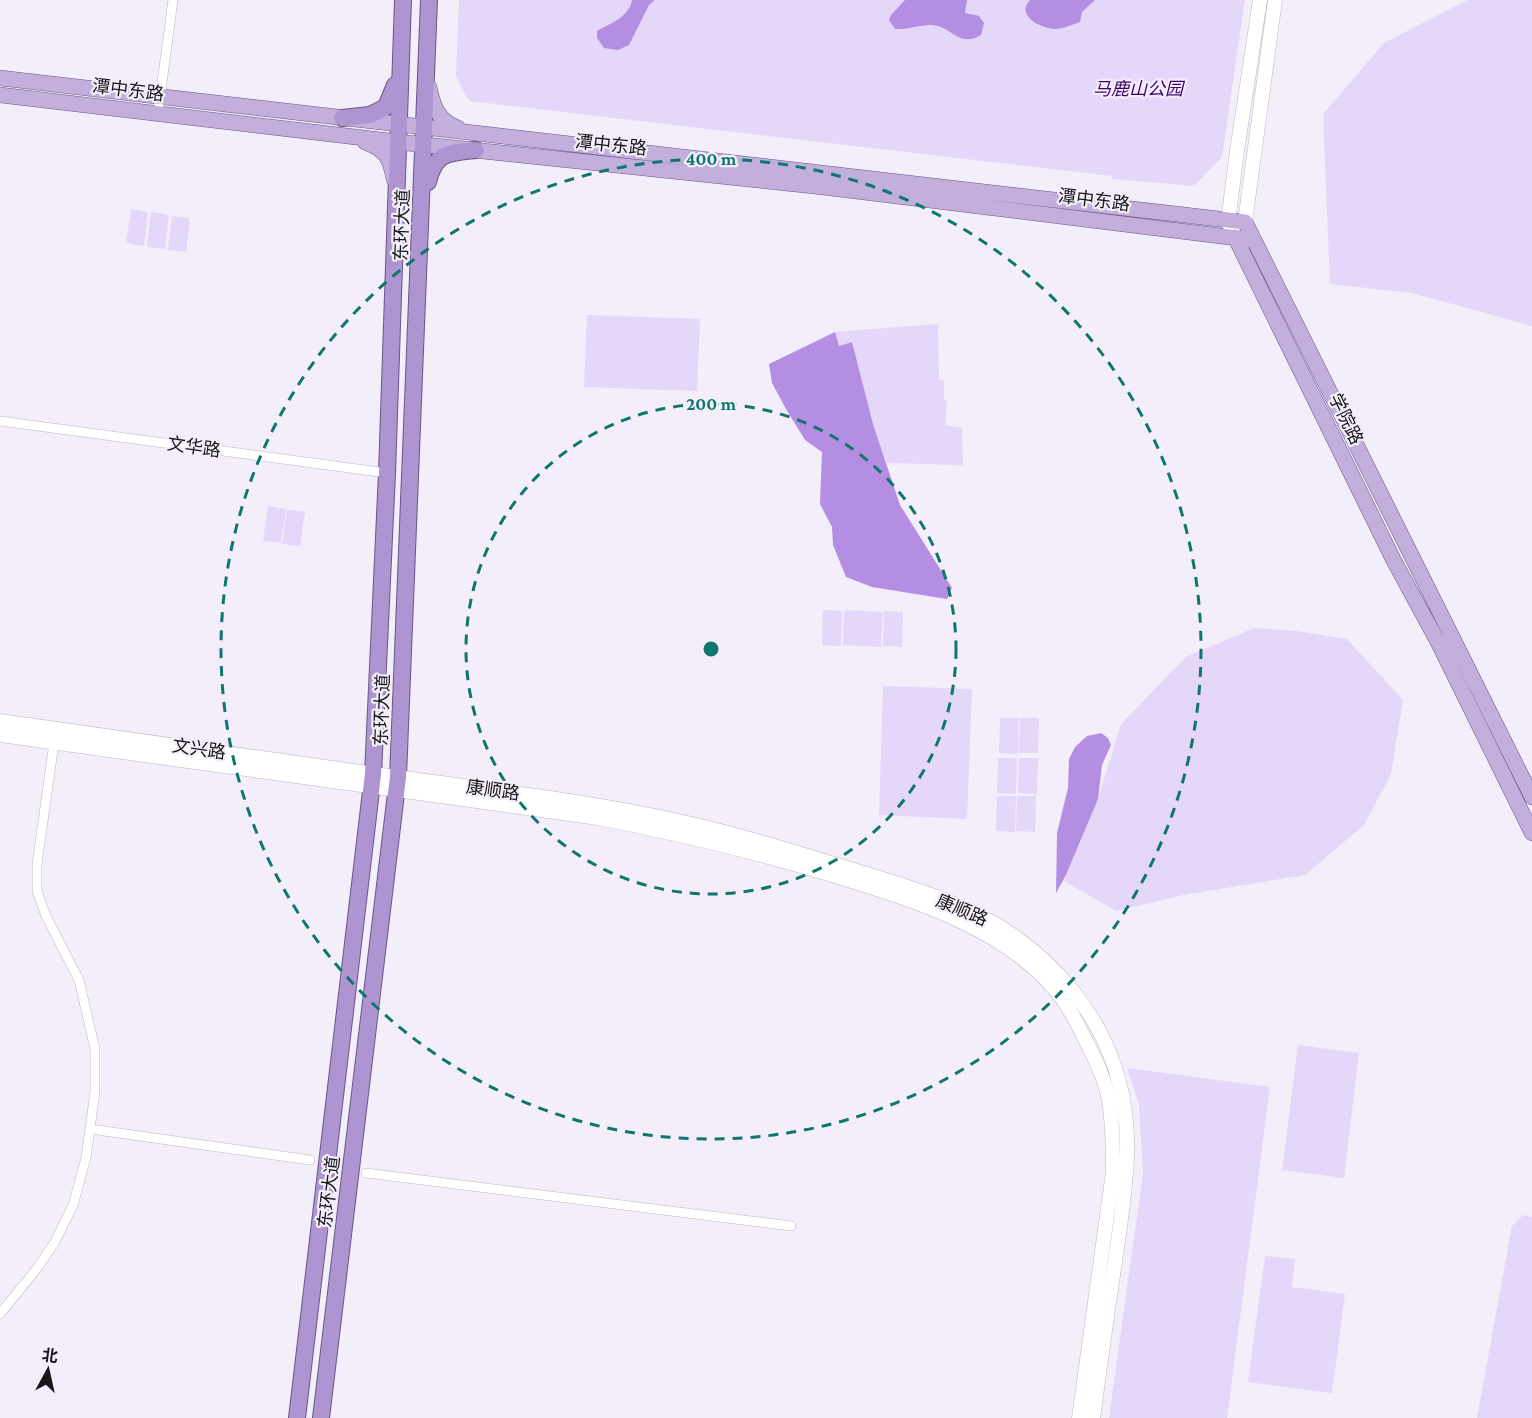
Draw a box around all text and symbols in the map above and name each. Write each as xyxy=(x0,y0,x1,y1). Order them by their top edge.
street label: 潭中东路 xyxy=(91,76,165,104)
park label: 马鹿山公园 xyxy=(1093,79,1186,99)
street label: 潭中东路 xyxy=(574,131,648,159)
text: 400 m xyxy=(686,149,737,169)
street label: 潭中东路 xyxy=(1057,186,1131,214)
street label: 东环大道 xyxy=(391,189,413,261)
street label: 学院路 xyxy=(1325,390,1367,448)
text: 200 m xyxy=(686,394,737,414)
street label: 文华路 xyxy=(166,433,222,461)
centre of rings xyxy=(701,639,721,659)
street label: 东环大道 xyxy=(371,674,393,746)
street label: 文兴路 xyxy=(171,735,227,763)
street label: 康顺路 xyxy=(465,776,521,804)
street label: 康顺路 xyxy=(933,890,991,930)
street label: 东环大道 xyxy=(315,1155,343,1229)
north arrow xyxy=(18,1340,78,1400)
text: 北 xyxy=(41,1346,59,1365)

